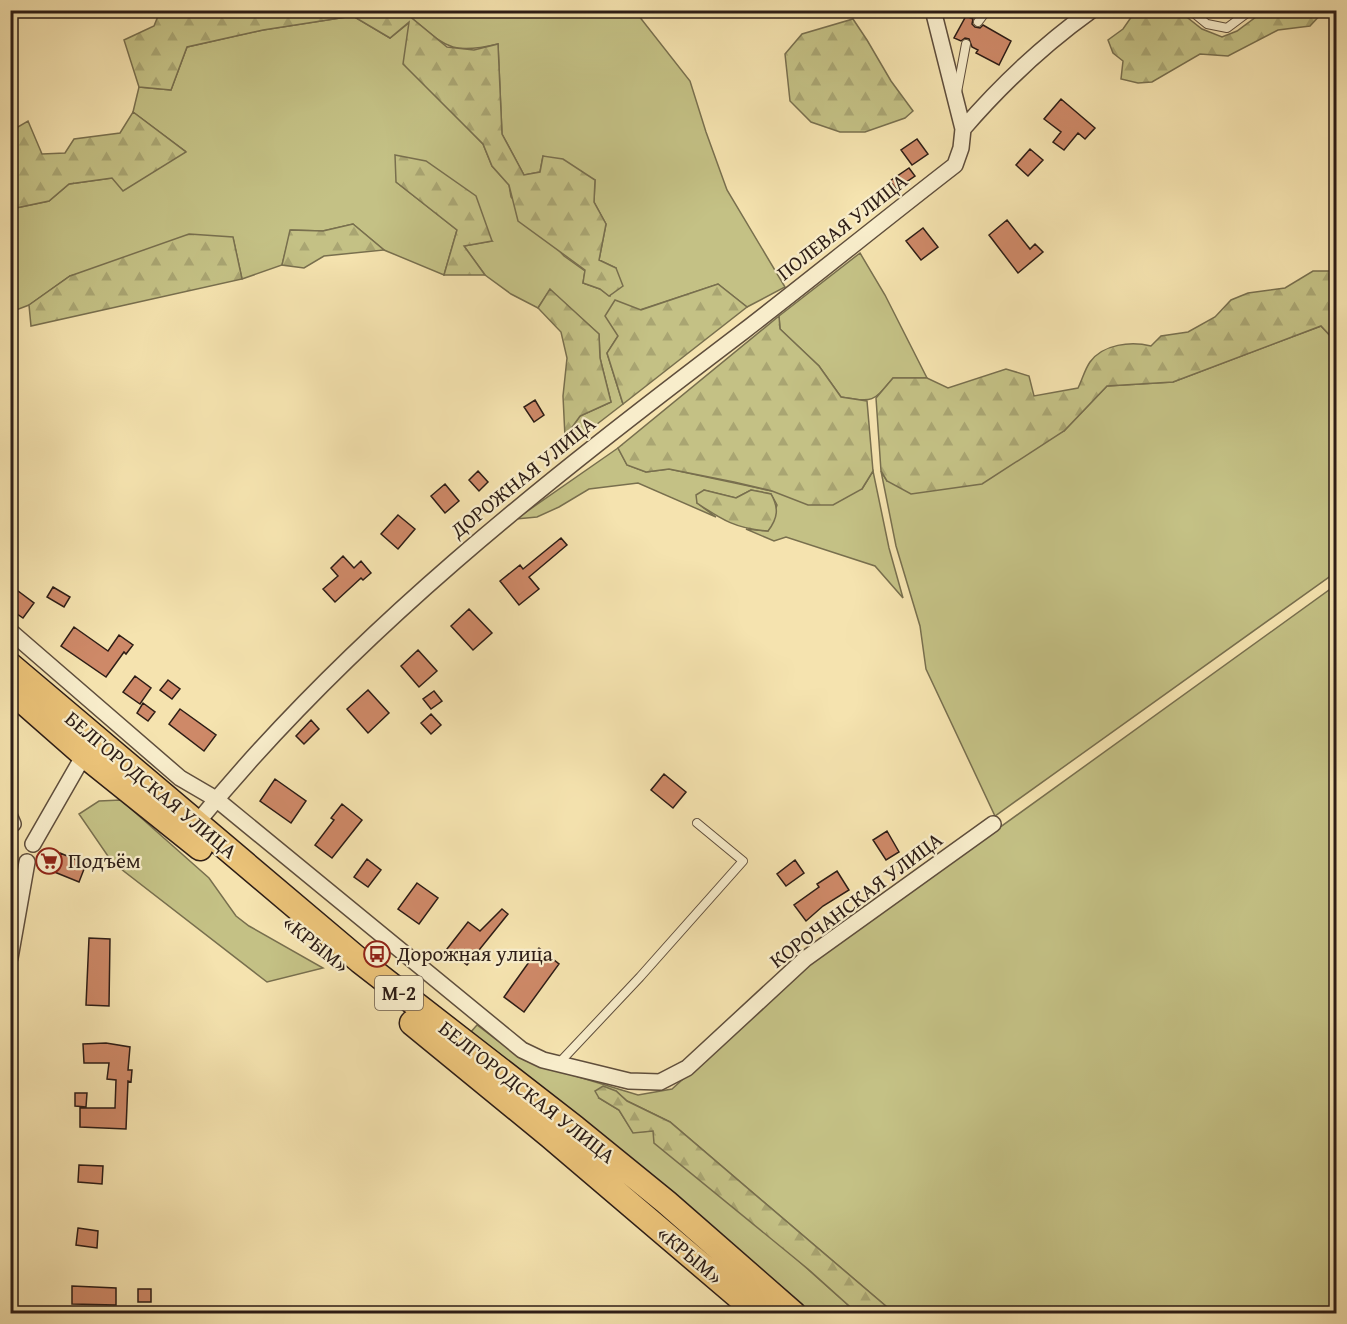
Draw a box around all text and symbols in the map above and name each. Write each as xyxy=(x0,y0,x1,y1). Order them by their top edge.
street label: ПОЛЕВАЯ УЛИЦА xyxy=(770,165,914,288)
street label: ДОРОЖНАЯ УЛИЦА xyxy=(443,408,602,546)
street label: БЕЛГОРОДСКАЯ УЛИЦА xyxy=(58,703,245,866)
street label: КОРОЧАНСКАЯ УЛИЦА xyxy=(763,824,949,975)
place label: Подъём xyxy=(68,845,141,876)
supermarket icon: Подъём xyxy=(34,846,64,876)
street label: «КРЫМ» xyxy=(276,907,356,980)
place label: Дорожная улица xyxy=(396,938,553,969)
bus stop icon: Дорожная улица xyxy=(362,939,392,969)
road number: М-2 xyxy=(375,976,423,1010)
street label: БЕЛГОРОДСКАЯ УЛИЦА xyxy=(432,1013,622,1171)
street label: «КРЫМ» xyxy=(651,1218,730,1291)

